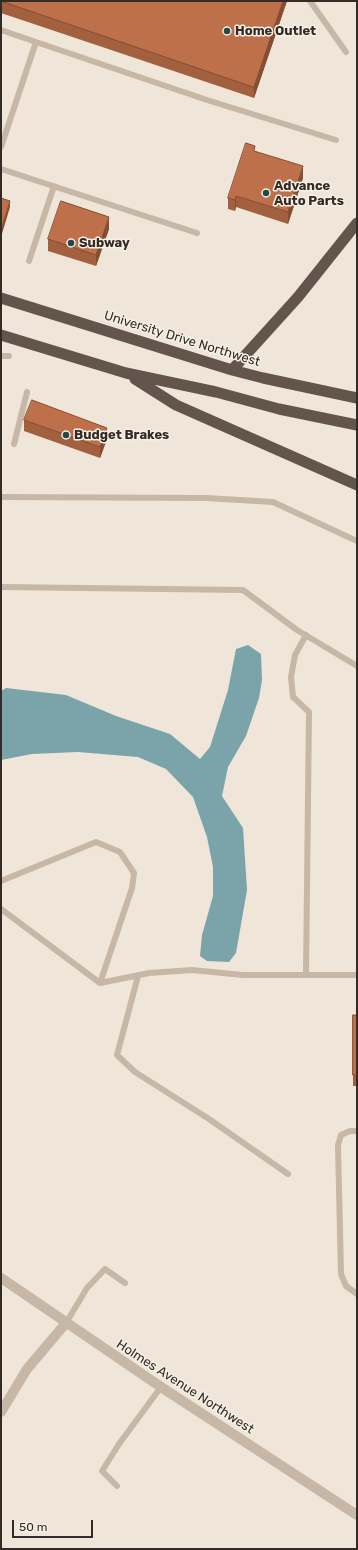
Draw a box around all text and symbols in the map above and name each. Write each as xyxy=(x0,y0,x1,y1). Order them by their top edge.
place label: Home Outlet xyxy=(235,23,316,39)
marker: Home Outlet xyxy=(222,26,232,36)
place label: Advance Auto Parts xyxy=(274,178,344,209)
marker: Advance Auto Parts xyxy=(261,188,271,198)
place label: Subway xyxy=(79,235,130,251)
marker: Subway xyxy=(66,238,76,248)
street label: University Drive Northwest xyxy=(102,308,262,370)
place label: Budget Brakes xyxy=(74,427,169,443)
marker: Budget Brakes xyxy=(61,430,71,440)
street label: Holmes Avenue Northwest xyxy=(113,1337,257,1437)
scale bar xyxy=(14,1512,95,1538)
text: 50 m xyxy=(19,1520,47,1534)

